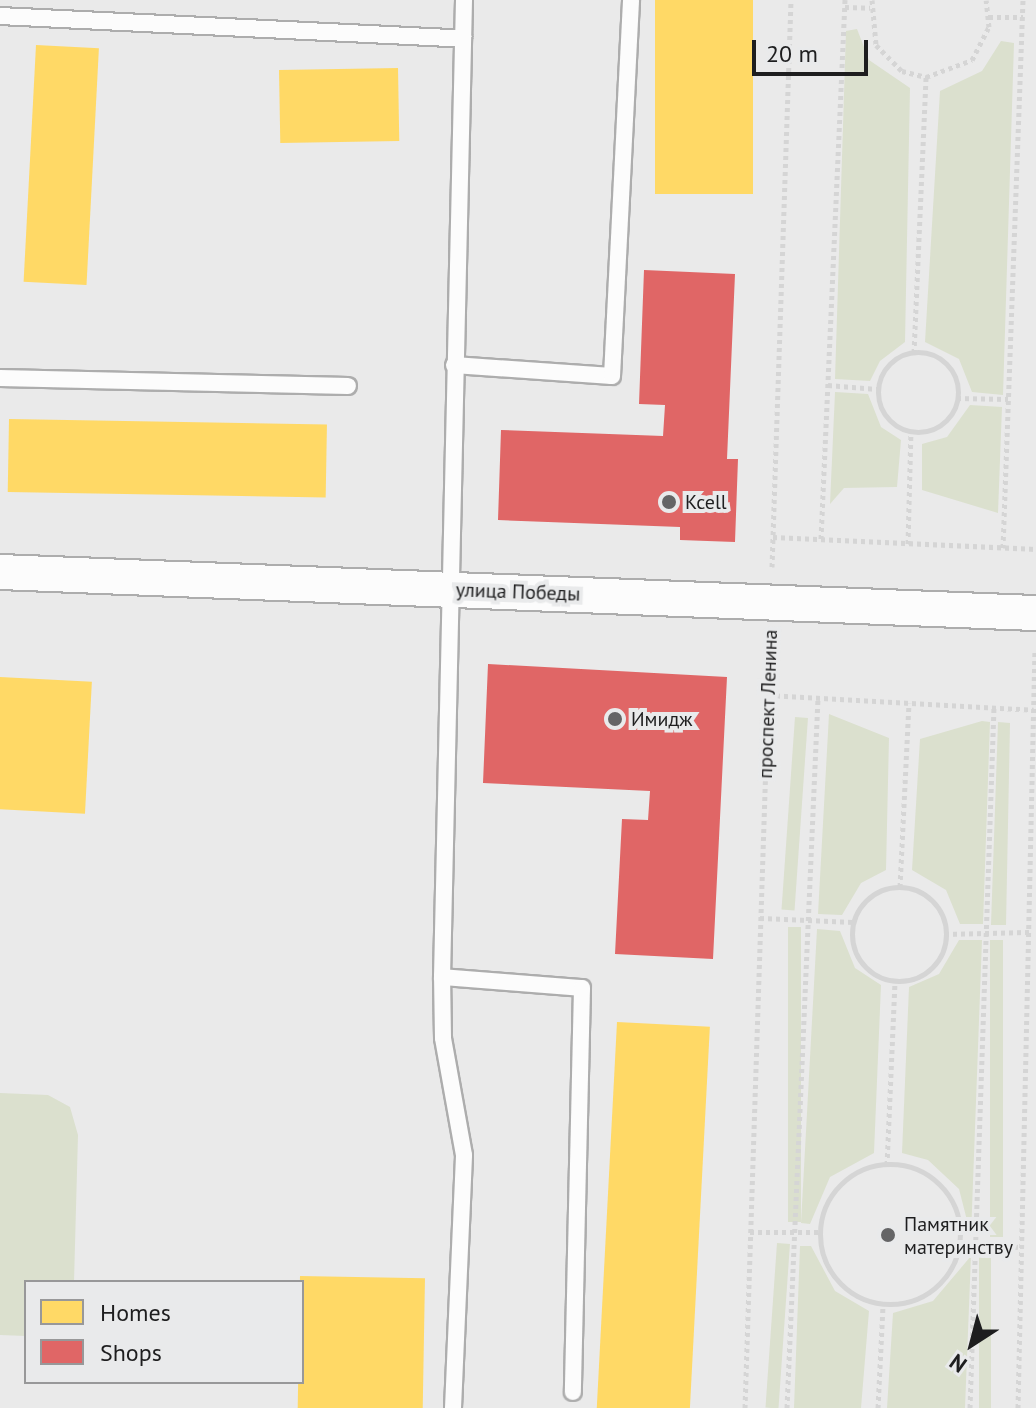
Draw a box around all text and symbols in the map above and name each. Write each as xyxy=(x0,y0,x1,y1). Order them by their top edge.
scale bar xyxy=(756,24,872,74)
text: 20 m xyxy=(766,38,818,69)
place label: Kcell xyxy=(685,490,727,514)
marker: Kcell xyxy=(660,493,678,511)
street label: улица Победы xyxy=(455,578,581,606)
street label: проспект Ленина xyxy=(753,629,783,779)
place label: Имидж xyxy=(631,707,692,731)
marker: Имидж xyxy=(606,710,624,728)
place label: Памятник материнству xyxy=(904,1212,1013,1259)
marker: Памятник материнству xyxy=(879,1226,897,1244)
legend xyxy=(24,1280,304,1384)
text: Homes xyxy=(100,1297,171,1328)
north arrow xyxy=(932,1304,1012,1384)
text: Shops xyxy=(100,1337,162,1368)
text: N xyxy=(944,1348,972,1379)

